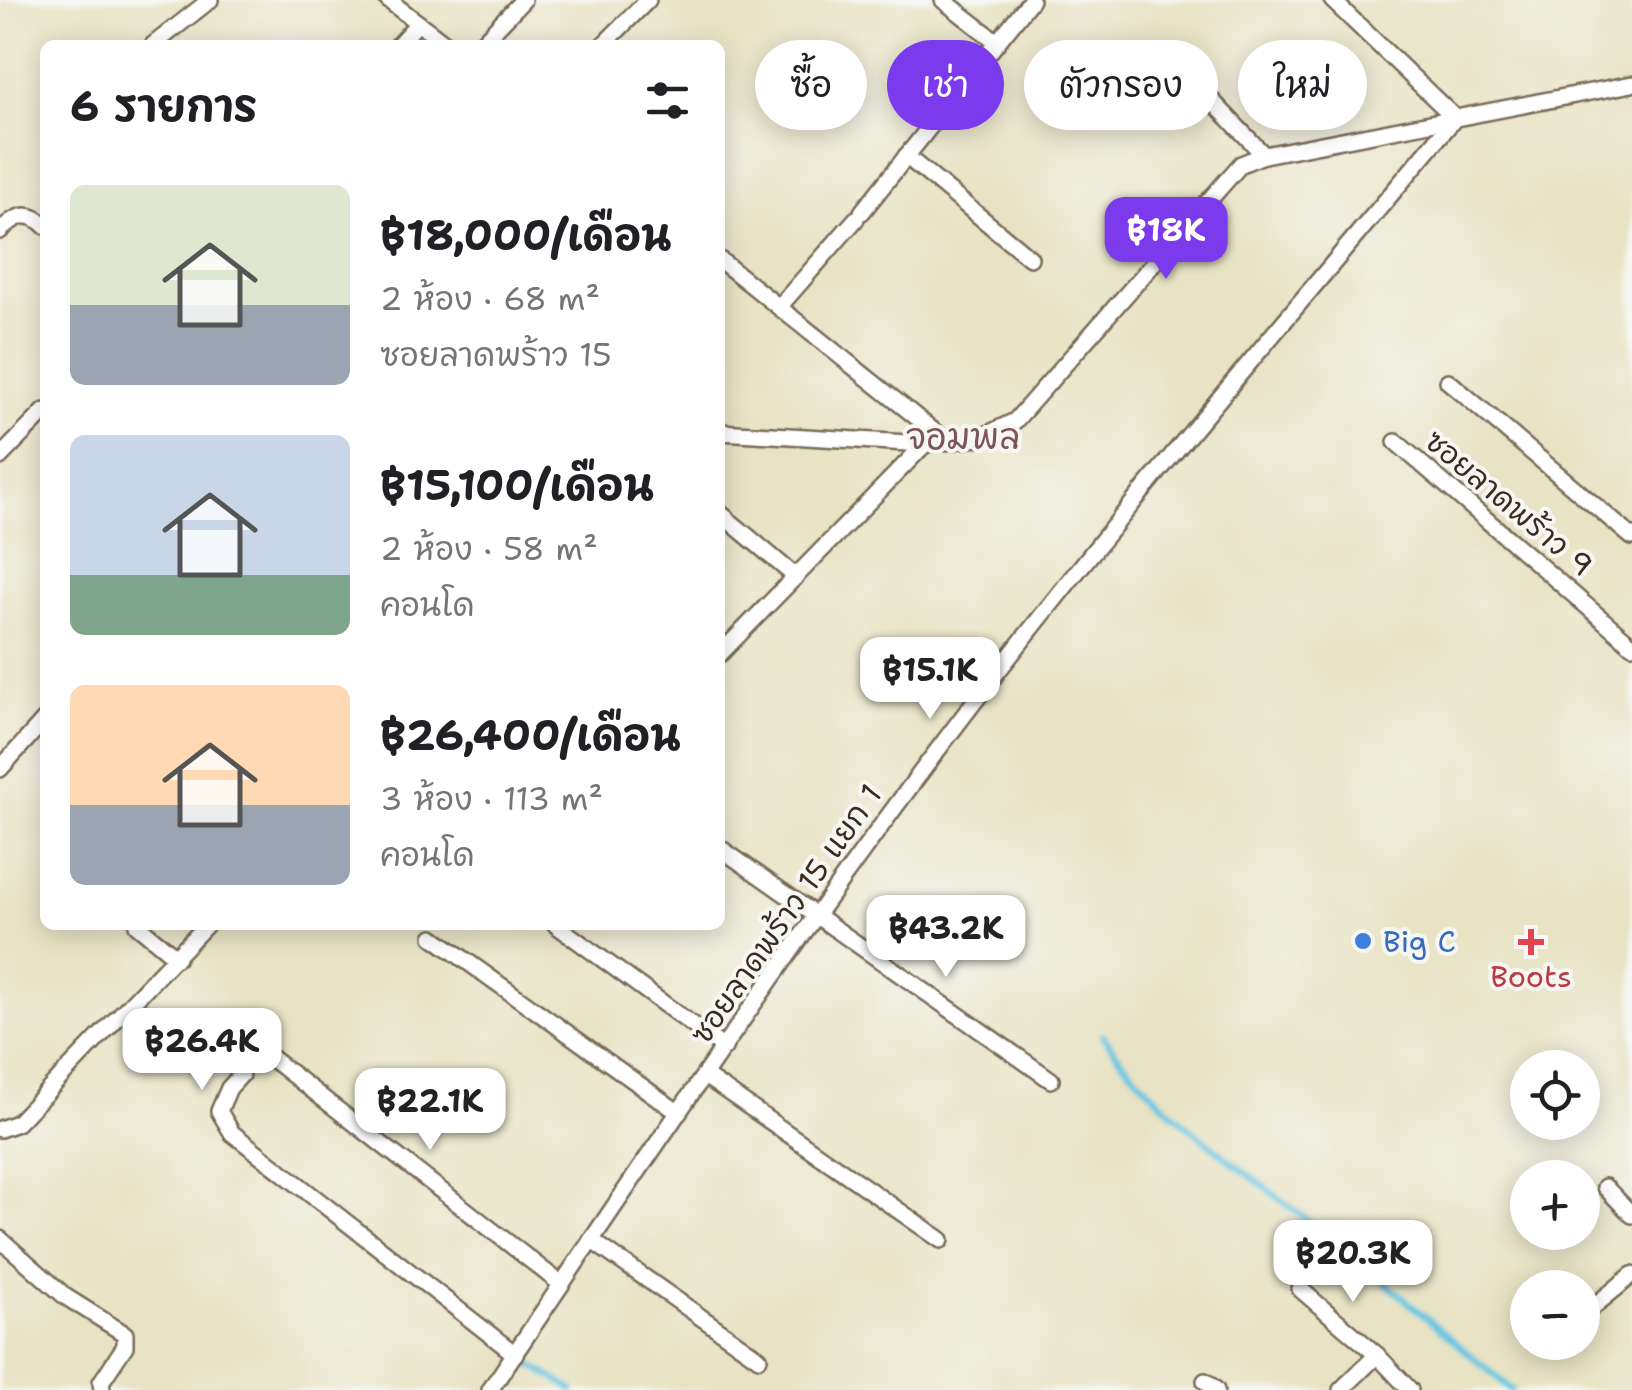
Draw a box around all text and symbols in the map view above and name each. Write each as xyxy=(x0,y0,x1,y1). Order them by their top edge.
chip: ซื้อ xyxy=(755,40,867,130)
chip: เช่า xyxy=(887,40,1004,130)
chip: ตัวกรอง xyxy=(1024,40,1218,130)
chip: ใหม่ xyxy=(1238,40,1367,130)
icon: filters xyxy=(640,73,695,128)
text: 6 รายการ xyxy=(70,78,257,134)
pin: ฿18K xyxy=(1107,197,1225,282)
text: ฿18,000/เดือน xyxy=(380,207,672,263)
text: ฿18K xyxy=(1127,208,1205,251)
icon: home xyxy=(150,225,270,345)
text: 2 ห้อง · 68 m² xyxy=(380,277,600,320)
text: ซอยลาดพร้าว 15 xyxy=(380,333,612,376)
district label: จอมพล xyxy=(906,413,1020,460)
street label: ซอยลาดพร้าว 9 xyxy=(1416,421,1602,585)
text: ฿15,100/เดือน xyxy=(380,457,654,513)
icon: home xyxy=(150,475,270,595)
text: 2 ห้อง · 58 m² xyxy=(380,527,598,570)
text: คอนโด xyxy=(380,583,474,626)
pin: ฿15.1K xyxy=(849,637,1011,722)
text: ฿15.1K xyxy=(882,648,978,691)
text: ฿26,400/เดือน xyxy=(380,707,681,763)
icon: home xyxy=(150,725,270,845)
street label: ซอยลาดพร้าว 15 แยก 1 xyxy=(681,776,891,1052)
text: 3 ห้อง · 113 m² xyxy=(380,777,603,820)
text: คอนโด xyxy=(380,833,474,876)
pin: ฿43.2K xyxy=(865,895,1027,980)
text: ฿43.2K xyxy=(888,906,1004,949)
place label: Big C xyxy=(1383,921,1456,962)
marker: Big C xyxy=(1352,930,1374,952)
marker: Boots xyxy=(1520,931,1542,953)
place label: Boots xyxy=(1490,956,1572,997)
pin: ฿26.4K xyxy=(121,1008,283,1093)
text: ฿26.4K xyxy=(145,1019,259,1062)
map controls xyxy=(1510,1050,1600,1360)
button: locate xyxy=(1510,1050,1600,1140)
pin: ฿22.1K xyxy=(349,1068,511,1153)
text: ฿22.1K xyxy=(377,1079,483,1122)
button: + xyxy=(1510,1160,1600,1250)
pin: ฿20.3K xyxy=(1272,1220,1434,1305)
text: ฿20.3K xyxy=(1295,1231,1411,1274)
button: − xyxy=(1510,1270,1600,1360)

